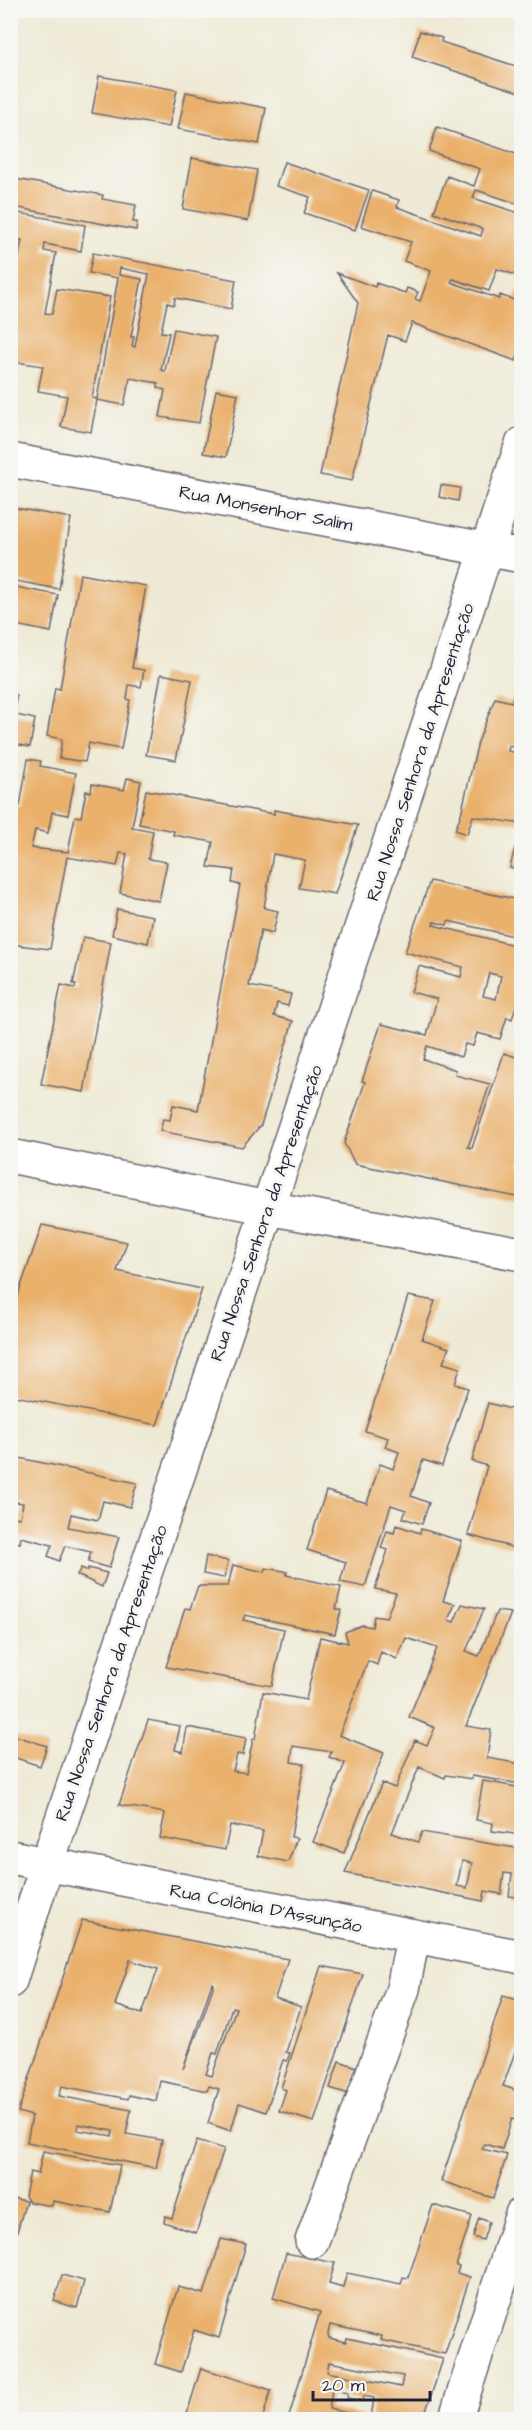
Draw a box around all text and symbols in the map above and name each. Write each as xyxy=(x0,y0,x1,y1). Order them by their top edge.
street label: Rua Monsenhor Salim xyxy=(177,479,355,538)
street label: Rua Nossa Senhora da Apresentação xyxy=(360,600,480,904)
street label: Rua Nossa Senhora da Apresentação xyxy=(204,1062,329,1365)
street label: Rua Nossa Senhora da Apresentação xyxy=(49,1522,174,1825)
street label: Rua Colônia D'Assunção xyxy=(168,1878,364,1939)
scale bar xyxy=(313,2364,430,2402)
text: 20 m xyxy=(322,2373,365,2398)

